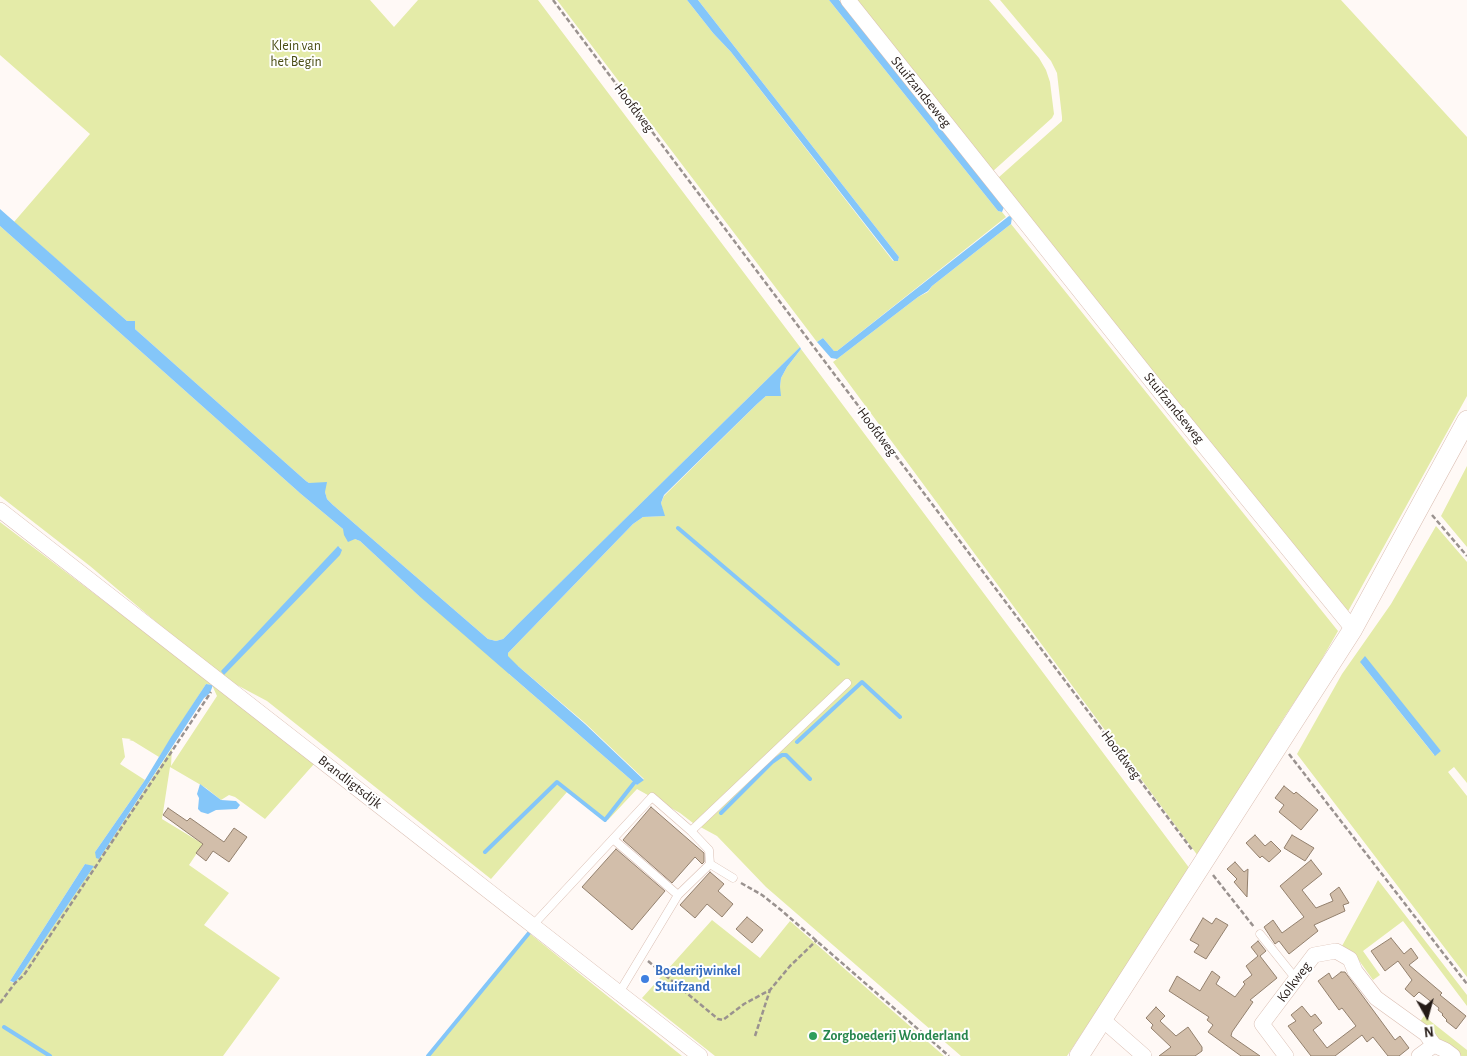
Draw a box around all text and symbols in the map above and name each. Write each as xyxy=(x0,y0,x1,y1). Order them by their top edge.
park label: Klein van het Begin xyxy=(270,38,322,70)
street label: Stuifzandseweg xyxy=(887,53,955,131)
street label: Hoofdweg xyxy=(610,80,658,136)
street label: Stuifzandseweg xyxy=(1140,369,1208,447)
street label: Hoofdweg xyxy=(853,404,901,460)
street label: Hoofdweg xyxy=(1097,727,1145,783)
street label: Brandligtsdijk xyxy=(315,752,385,812)
street label: Kolkweg xyxy=(1273,958,1315,1006)
place label: Boederijwinkel Stuifzand xyxy=(655,963,741,996)
marker: Boederijwinkel Stuifzand xyxy=(639,973,651,985)
north arrow xyxy=(1402,991,1452,1041)
text: N xyxy=(1423,1023,1435,1038)
place label: Zorgboederij Wonderland xyxy=(823,1028,969,1044)
marker: Zorgboederij Wonderland xyxy=(807,1030,819,1042)

